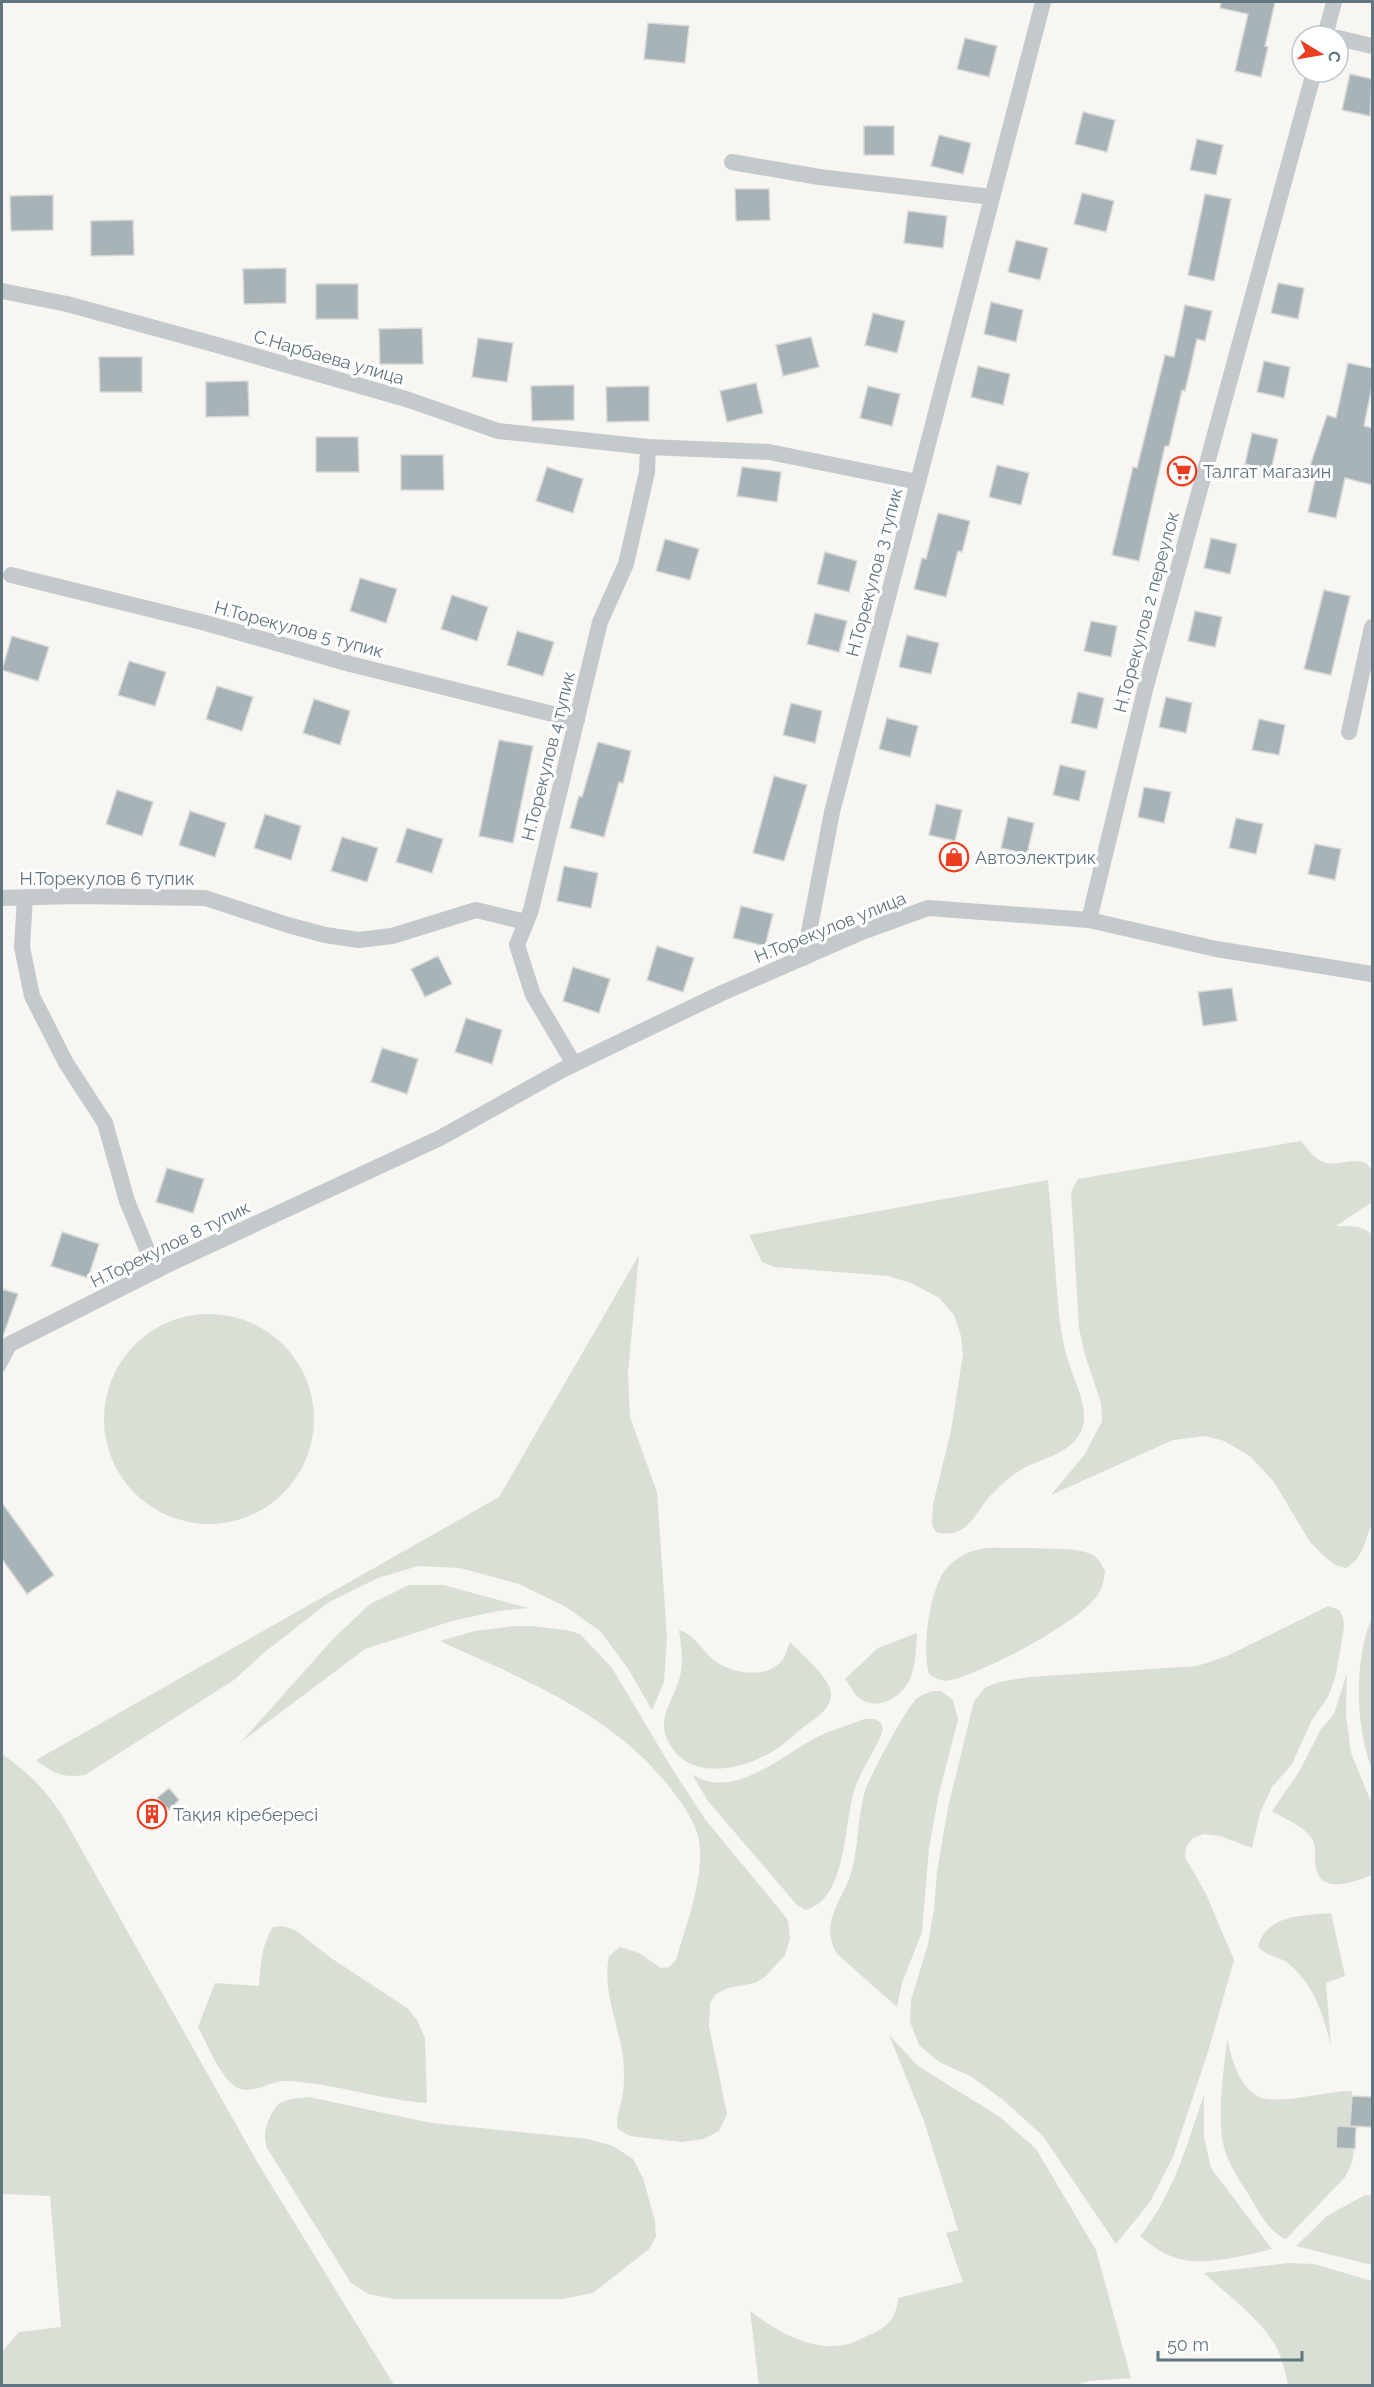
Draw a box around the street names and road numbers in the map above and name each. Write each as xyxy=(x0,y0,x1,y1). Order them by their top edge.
street label: С.Нарбаева улица xyxy=(251,325,407,389)
street label: Н.Торекулов 3 тупик xyxy=(841,485,907,659)
street label: Н.Торекулов 2 переулок xyxy=(1109,509,1183,715)
street label: Н.Торекулов 5 тупик xyxy=(212,596,386,662)
street label: Н.Торекулов 4 тупик xyxy=(517,669,579,843)
street label: Н.Торекулов 6 тупик xyxy=(19,868,195,889)
street label: Н.Торекулов улица xyxy=(751,887,909,967)
street label: Н.Торекулов 8 тупик xyxy=(87,1196,253,1292)

